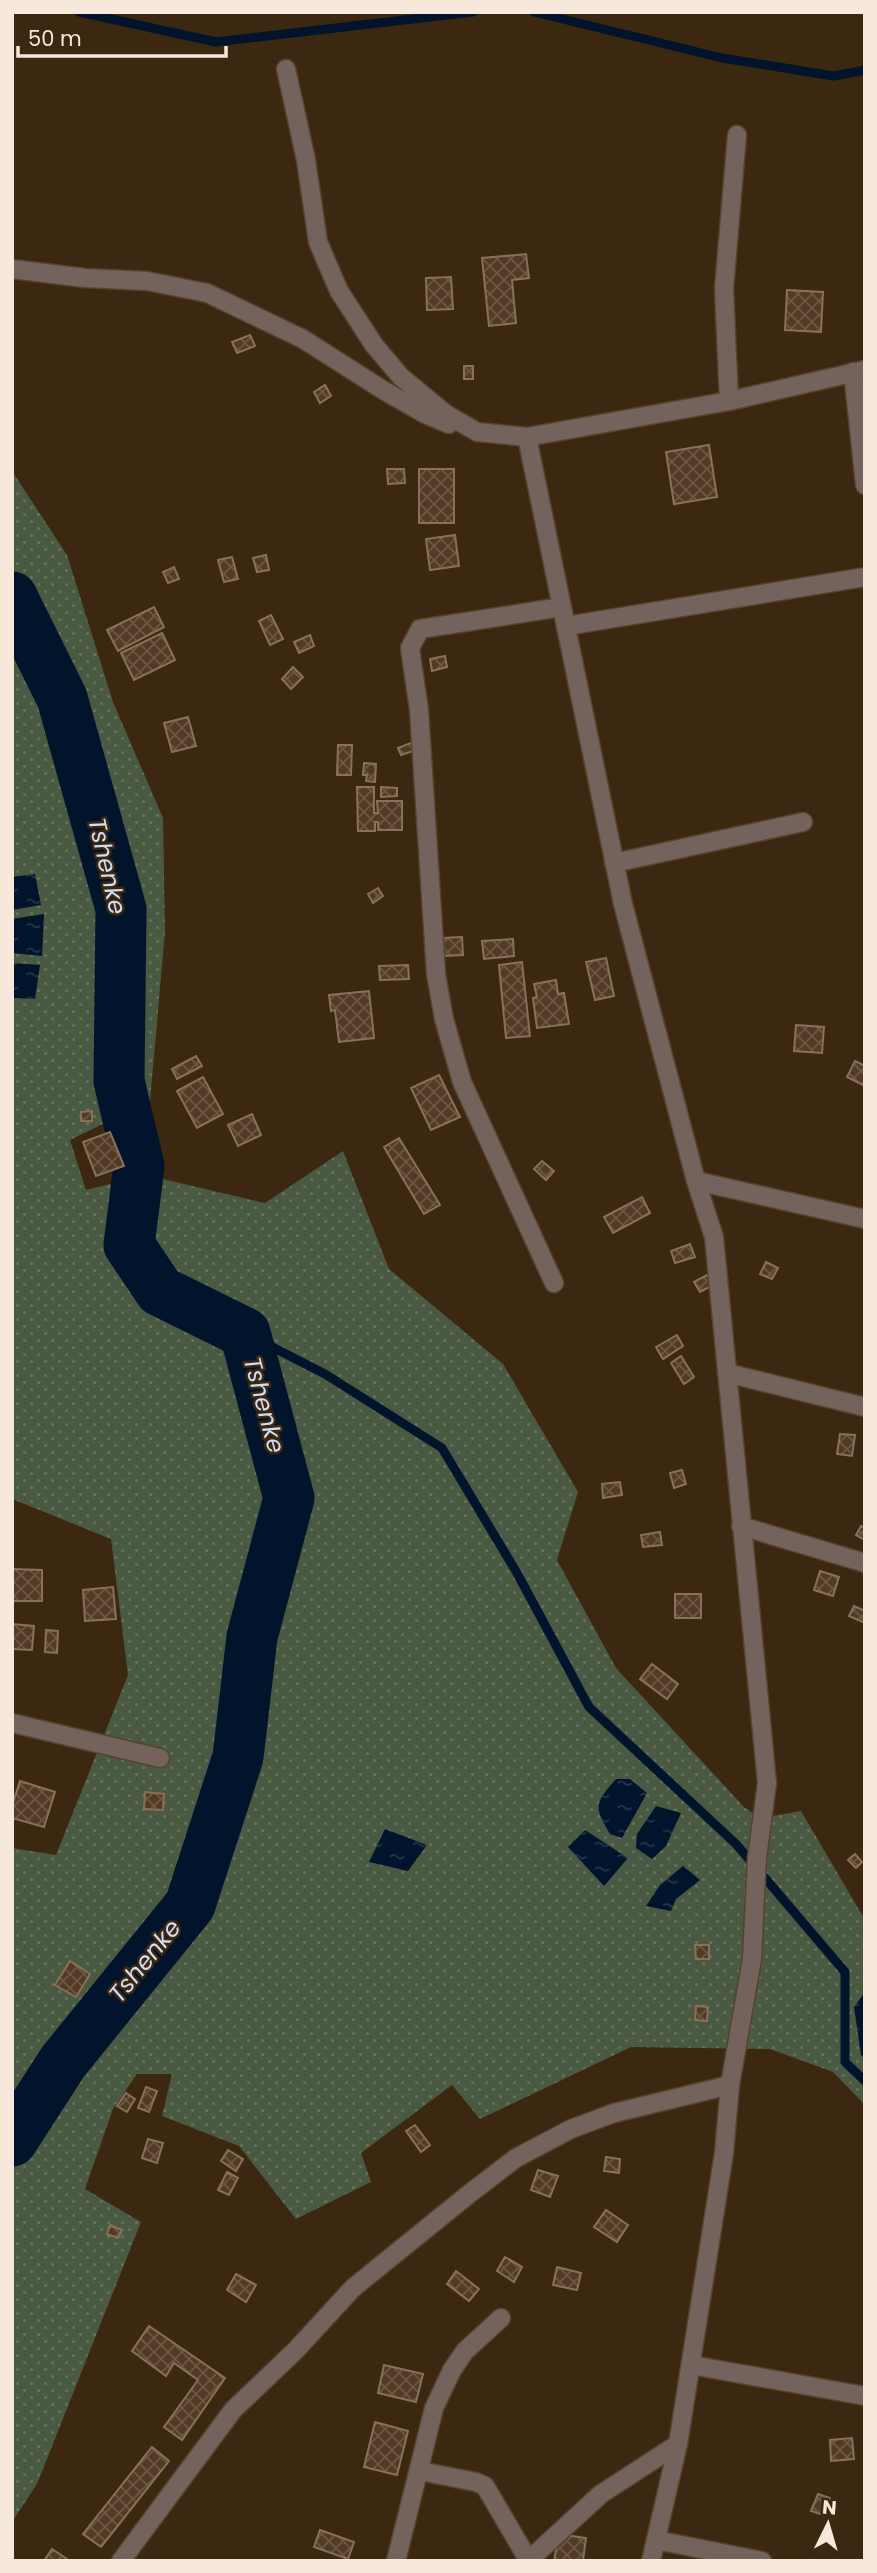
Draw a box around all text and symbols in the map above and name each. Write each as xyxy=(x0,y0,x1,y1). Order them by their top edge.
scale bar xyxy=(18,14,226,58)
text: 50 m xyxy=(28,24,82,53)
water label: Tshenke xyxy=(80,814,135,918)
water label: Tshenke xyxy=(236,1353,293,1457)
water label: Tshenke xyxy=(101,1912,188,2009)
north arrow xyxy=(793,2489,863,2559)
text: N xyxy=(821,2493,838,2522)

